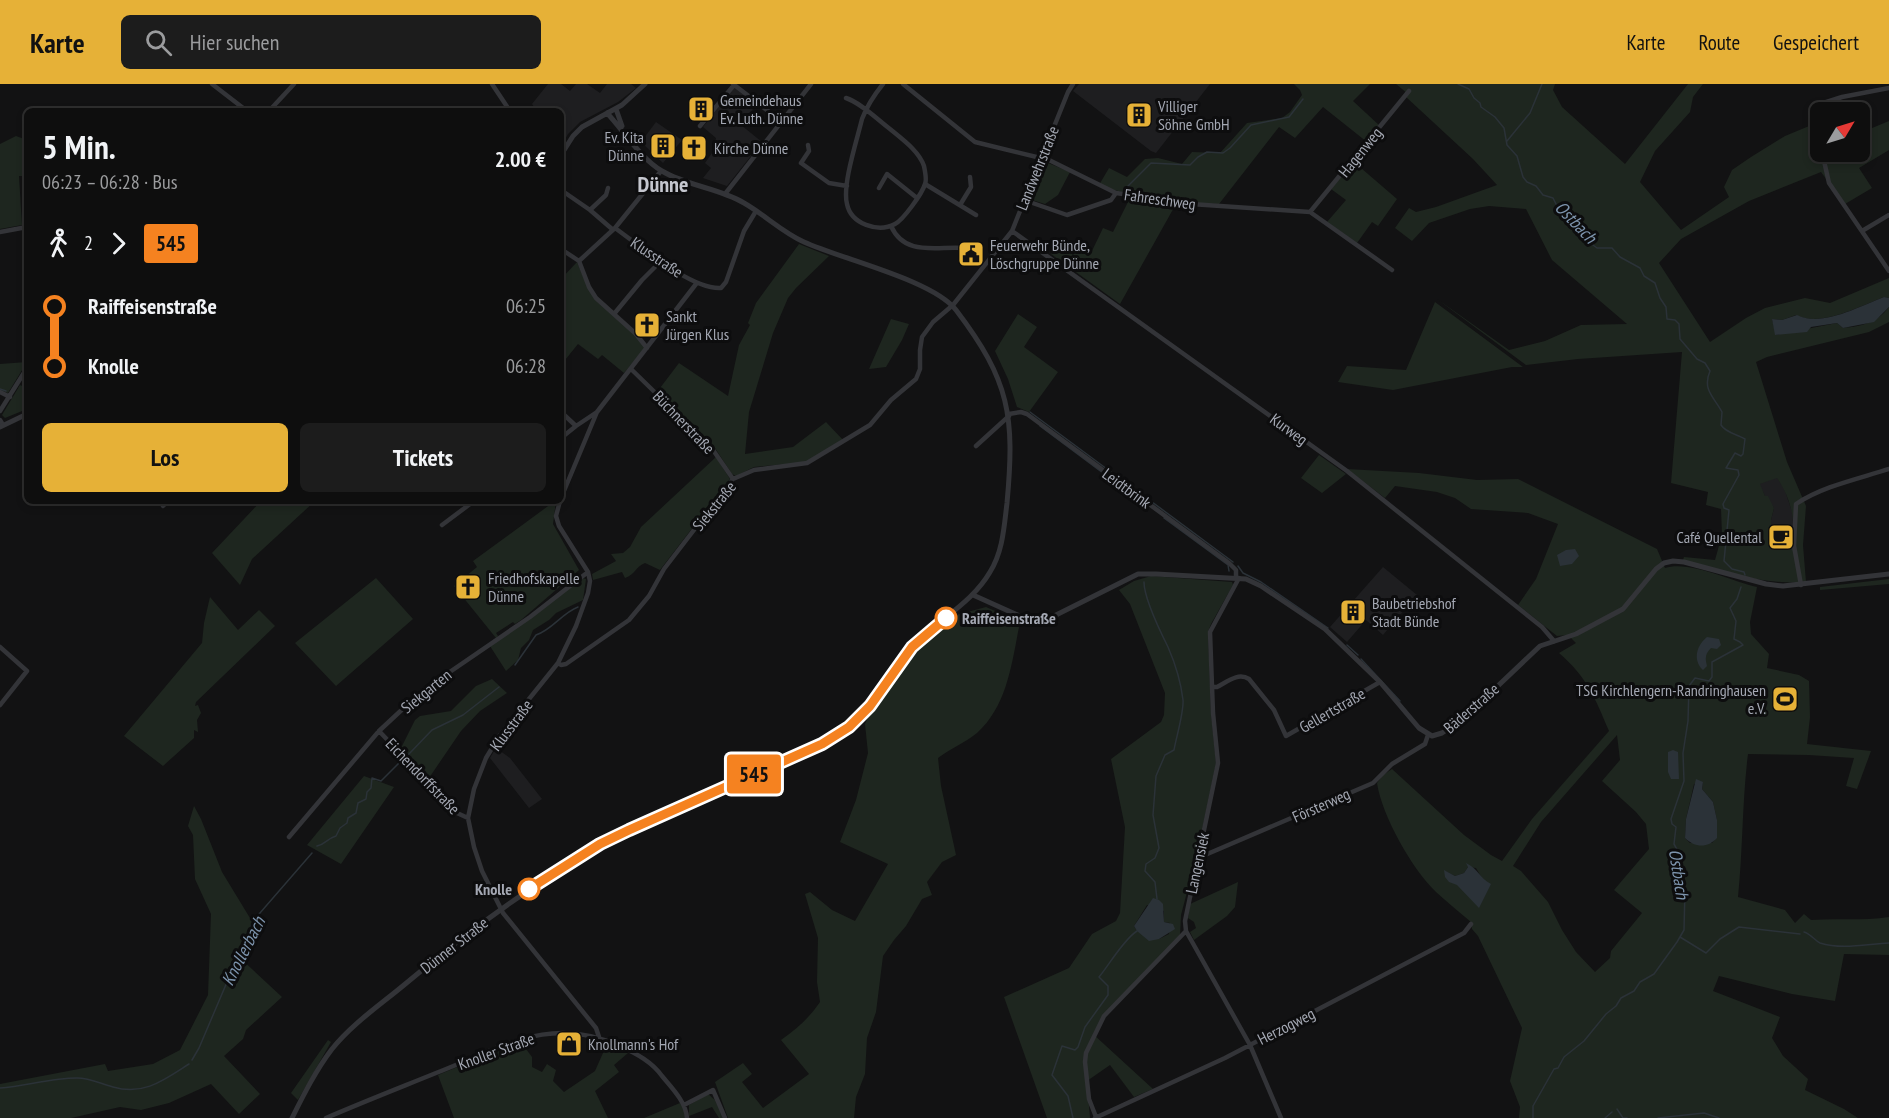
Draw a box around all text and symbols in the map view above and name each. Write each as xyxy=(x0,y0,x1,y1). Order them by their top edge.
search box xyxy=(121,15,541,69)
text: Karte xyxy=(30,24,85,61)
icon: search xyxy=(142,26,175,59)
text: Hier suchen xyxy=(190,28,279,56)
text: Karte xyxy=(1627,29,1665,56)
text: Route xyxy=(1698,29,1740,56)
text: Gespeichert xyxy=(1773,29,1859,56)
place label: Gemeindehaus Ev. Luth. Dünne xyxy=(720,90,803,128)
building icon: Gemeindehaus Ev. Luth. Dünne xyxy=(686,94,716,124)
place label: Villiger Söhne GmbH xyxy=(1157,96,1230,134)
building icon: Villiger Söhne GmbH xyxy=(1124,100,1154,130)
north arrow xyxy=(1810,102,1870,162)
map controls xyxy=(1810,102,1870,162)
street label: Landwehrstraße xyxy=(1011,123,1063,213)
street label: Hagenweg xyxy=(1334,123,1386,181)
text: 5 Min. xyxy=(42,125,116,168)
place label: Ev. Kita Dünne xyxy=(605,127,644,165)
building icon: Ev. Kita Dünne xyxy=(648,131,678,161)
church icon: Kirche Dünne xyxy=(679,133,709,163)
place label: Kirche Dünne xyxy=(714,138,788,158)
text: 2.00 € xyxy=(495,145,546,173)
text: 06:23 – 06:28 · Bus xyxy=(42,169,177,195)
district label: Dünne xyxy=(638,170,688,198)
street label: Fahreschweg xyxy=(1123,184,1197,214)
water label: Ostbach xyxy=(1550,196,1602,249)
icon: walk xyxy=(42,227,75,260)
icon: forward xyxy=(102,227,135,260)
text: 2 xyxy=(84,230,93,256)
text: 545 xyxy=(156,230,186,257)
street label: Klusstraße xyxy=(627,232,687,282)
place label: Feuerwehr Bünde, Löschgruppe Dünne xyxy=(990,235,1099,273)
public building icon: Feuerwehr Bünde, Löschgruppe Dünne xyxy=(956,239,986,269)
text: Raiffeisenstraße xyxy=(88,292,217,320)
text: 06:25 xyxy=(506,293,546,319)
place label: Sankt Jürgen Klus xyxy=(665,306,729,344)
church icon: Sankt Jürgen Klus xyxy=(632,310,662,340)
text: Knolle xyxy=(88,352,139,380)
text: 06:28 xyxy=(506,353,546,379)
street label: Büchnerstraße xyxy=(649,386,719,458)
street label: Kurweg xyxy=(1266,409,1312,449)
button: Los xyxy=(42,423,288,492)
button: Tickets xyxy=(300,423,546,492)
street label: Leidtbrink xyxy=(1099,464,1156,513)
street label: Siekstraße xyxy=(688,477,740,535)
cafe icon: Café Quellental xyxy=(1766,522,1796,552)
place label: Café Quellental xyxy=(1677,527,1762,547)
place label: Friedhofskapelle Dünne xyxy=(488,568,580,606)
church icon: Friedhofskapelle Dünne xyxy=(453,572,483,602)
place label: Baubetriebshof Stadt Bünde xyxy=(1372,593,1456,631)
building icon: Baubetriebshof Stadt Bünde xyxy=(1338,597,1368,627)
marker: Raiffeisenstraße xyxy=(935,607,957,629)
place label: Raiffeisenstraße xyxy=(962,608,1056,628)
street label: Siekgarten xyxy=(397,665,455,717)
street label: Bäderstraße xyxy=(1439,679,1503,737)
place label: TSG Kirchlengern-Randringhausen e.V. xyxy=(1576,680,1766,718)
street label: Gellertstraße xyxy=(1296,683,1368,737)
sports icon: TSG Kirchlengern-Randringhausen e.V. xyxy=(1770,684,1800,714)
street label: Klusstraße xyxy=(485,695,537,755)
street label: Eichendorffstraße xyxy=(382,734,464,818)
line badge: 545 xyxy=(720,754,789,794)
text: 545 xyxy=(739,761,769,788)
street label: Försterweg xyxy=(1289,783,1353,827)
street label: Langensiek xyxy=(1181,830,1213,895)
water label: Ostbach xyxy=(1664,847,1694,902)
marker: Knolle xyxy=(518,878,540,900)
place label: Knolle xyxy=(475,879,512,899)
water label: Knollerbach xyxy=(216,912,271,989)
street label: Dünner Straße xyxy=(416,912,492,978)
street label: Herzogweg xyxy=(1254,1003,1318,1049)
street label: Knoller Straße xyxy=(455,1028,537,1074)
shop icon: Knollmann's Hof xyxy=(554,1029,584,1059)
place label: Knollmann's Hof xyxy=(588,1034,679,1054)

